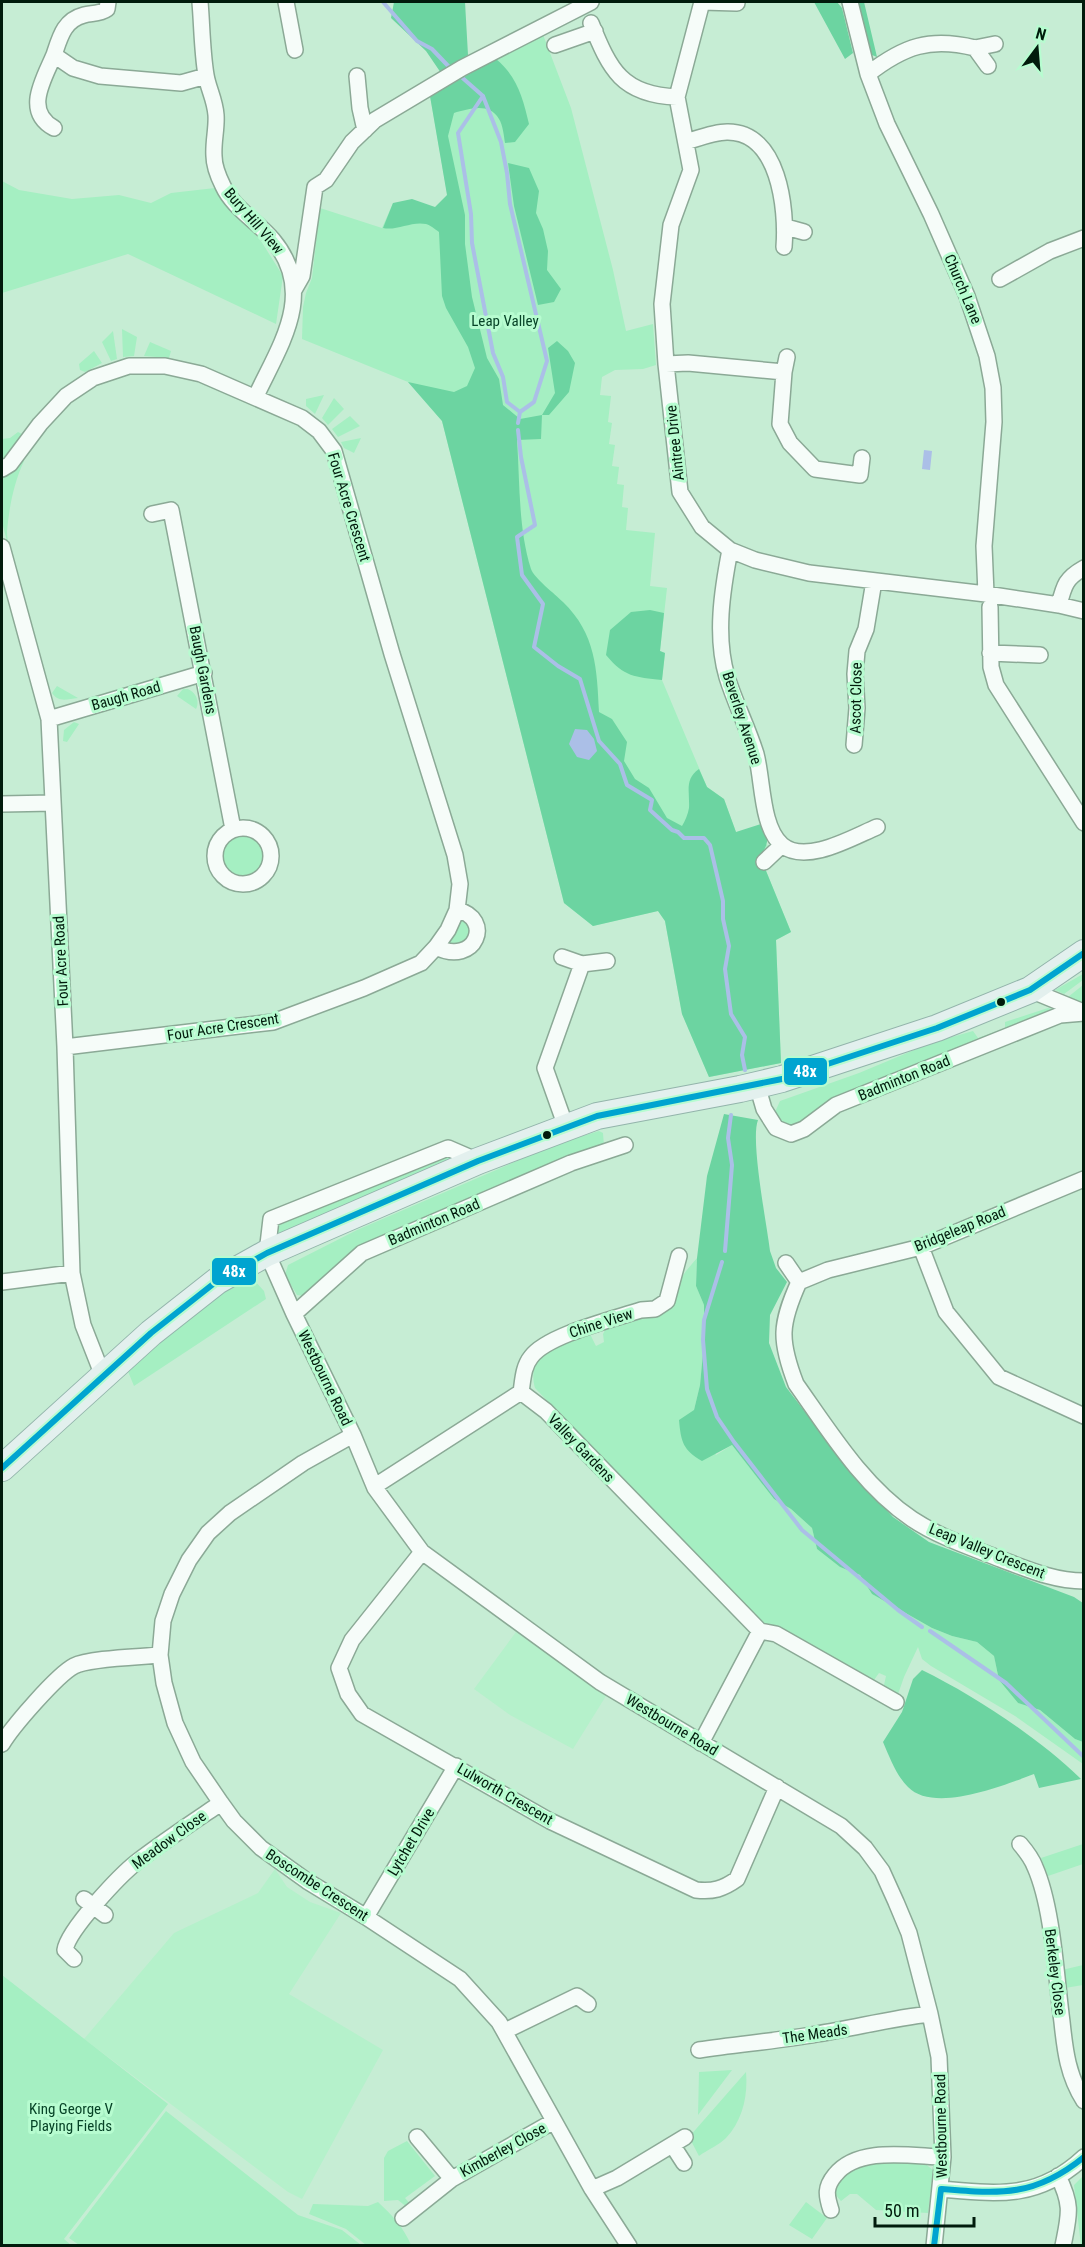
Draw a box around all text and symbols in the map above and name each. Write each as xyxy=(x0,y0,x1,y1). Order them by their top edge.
north arrow xyxy=(1007,18,1067,78)
text: N xyxy=(1034,24,1048,45)
street label: Bury Hill View xyxy=(220,184,288,258)
street label: Church Lane xyxy=(940,252,986,326)
park label: Leap Valley xyxy=(471,312,539,330)
street label: Aintree Drive xyxy=(662,404,688,482)
street label: Four Acre Crescent xyxy=(324,450,374,564)
street label: Baugh Gardens xyxy=(186,624,220,716)
street label: Ascot Close xyxy=(846,662,866,734)
street label: Beverley Avenue xyxy=(719,669,765,767)
street label: Baugh Road xyxy=(89,678,163,714)
street label: Four Acre Road xyxy=(50,915,72,1007)
unlabelled marker xyxy=(995,996,1007,1008)
street label: Four Acre Crescent xyxy=(166,1009,280,1045)
street label: Badminton Road xyxy=(855,1051,953,1105)
line badge: 48x xyxy=(783,1057,828,1086)
text: 48x xyxy=(793,1062,817,1081)
unlabelled marker xyxy=(541,1129,553,1141)
street label: Badminton Road xyxy=(386,1195,482,1249)
street label: Bridgeleap Road xyxy=(912,1203,1008,1255)
line badge: 48x xyxy=(211,1257,257,1286)
text: 48x xyxy=(222,1262,246,1281)
street label: Chine View xyxy=(567,1304,635,1342)
street label: Westbourne Road xyxy=(294,1327,356,1429)
street label: Valley Gardens xyxy=(544,1410,618,1486)
street label: Leap Valley Crescent xyxy=(926,1520,1048,1582)
street label: Westbourne Road xyxy=(623,1690,721,1760)
street label: Lulworth Crescent xyxy=(454,1759,556,1829)
street label: Lytchet Drive xyxy=(384,1805,438,1879)
street label: Meadow Close xyxy=(128,1807,210,1873)
street label: Boscombe Crescent xyxy=(262,1845,372,1925)
street label: Berkeley Close xyxy=(1041,1928,1069,2016)
street label: The Meads xyxy=(781,2021,849,2047)
street label: Westbourne Road xyxy=(931,2074,951,2178)
park label: King George V Playing Fields xyxy=(29,2100,114,2135)
street label: Kimberley Close xyxy=(457,2119,549,2181)
scale bar xyxy=(875,2190,974,2228)
text: 50 m xyxy=(884,2200,919,2221)

